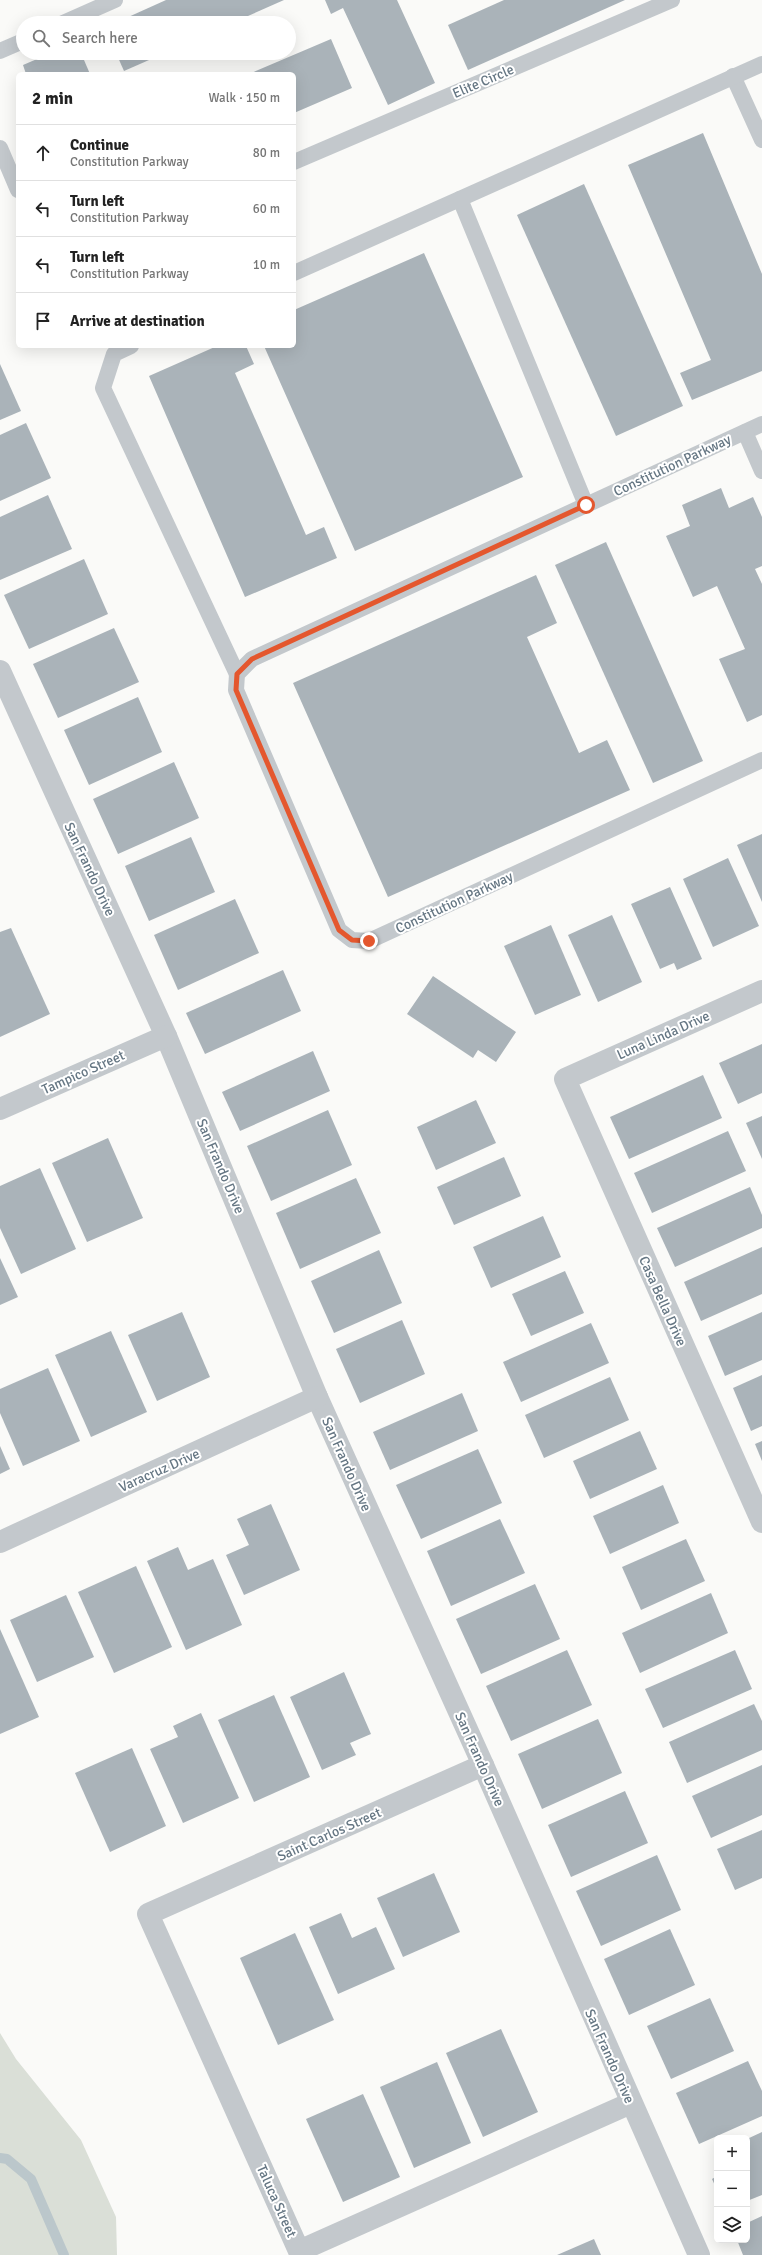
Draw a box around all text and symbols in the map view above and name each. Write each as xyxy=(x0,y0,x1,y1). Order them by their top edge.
search box xyxy=(16,16,296,60)
icon: search xyxy=(30,27,52,49)
text: Search here xyxy=(62,29,138,47)
street label: Elite Circle xyxy=(450,61,517,102)
text: 2 min xyxy=(32,88,73,109)
text: Walk · 150 m xyxy=(209,90,280,106)
text: Continue xyxy=(70,136,129,154)
icon: ahead xyxy=(32,142,54,164)
text: 80 m xyxy=(253,145,280,161)
text: Constitution Parkway xyxy=(70,154,189,170)
text: Turn left xyxy=(70,192,124,210)
icon: left xyxy=(32,198,54,220)
text: 60 m xyxy=(253,201,280,217)
text: Constitution Parkway xyxy=(70,210,189,226)
text: Turn left xyxy=(70,248,124,266)
icon: left xyxy=(32,254,54,276)
text: 10 m xyxy=(253,257,280,273)
text: Constitution Parkway xyxy=(70,266,189,282)
icon: arrive xyxy=(32,310,54,332)
text: Arrive at destination xyxy=(70,312,205,330)
street label: Constitution Parkway xyxy=(611,431,734,500)
route start xyxy=(577,496,595,514)
street label: San Frando Drive xyxy=(60,820,119,919)
street label: Constitution Parkway xyxy=(393,868,516,937)
route end xyxy=(360,932,378,950)
street label: Luna Linda Drive xyxy=(614,1007,712,1064)
street label: Tampico Street xyxy=(39,1047,127,1098)
street label: San Frando Drive xyxy=(193,1116,248,1216)
street label: Casa Bella Drive xyxy=(635,1254,690,1349)
street label: San Frando Drive xyxy=(318,1414,375,1514)
street label: Varacruz Drive xyxy=(116,1445,202,1496)
street label: San Frando Drive xyxy=(451,1709,508,1809)
street label: Saint Carlos Street xyxy=(275,1804,384,1865)
street label: San Frando Drive xyxy=(581,2006,638,2106)
map controls xyxy=(714,2135,750,2243)
button: + xyxy=(714,2135,750,2171)
street label: Taluca Street xyxy=(253,2162,300,2240)
button: − xyxy=(714,2171,750,2207)
button: layers xyxy=(714,2207,750,2243)

